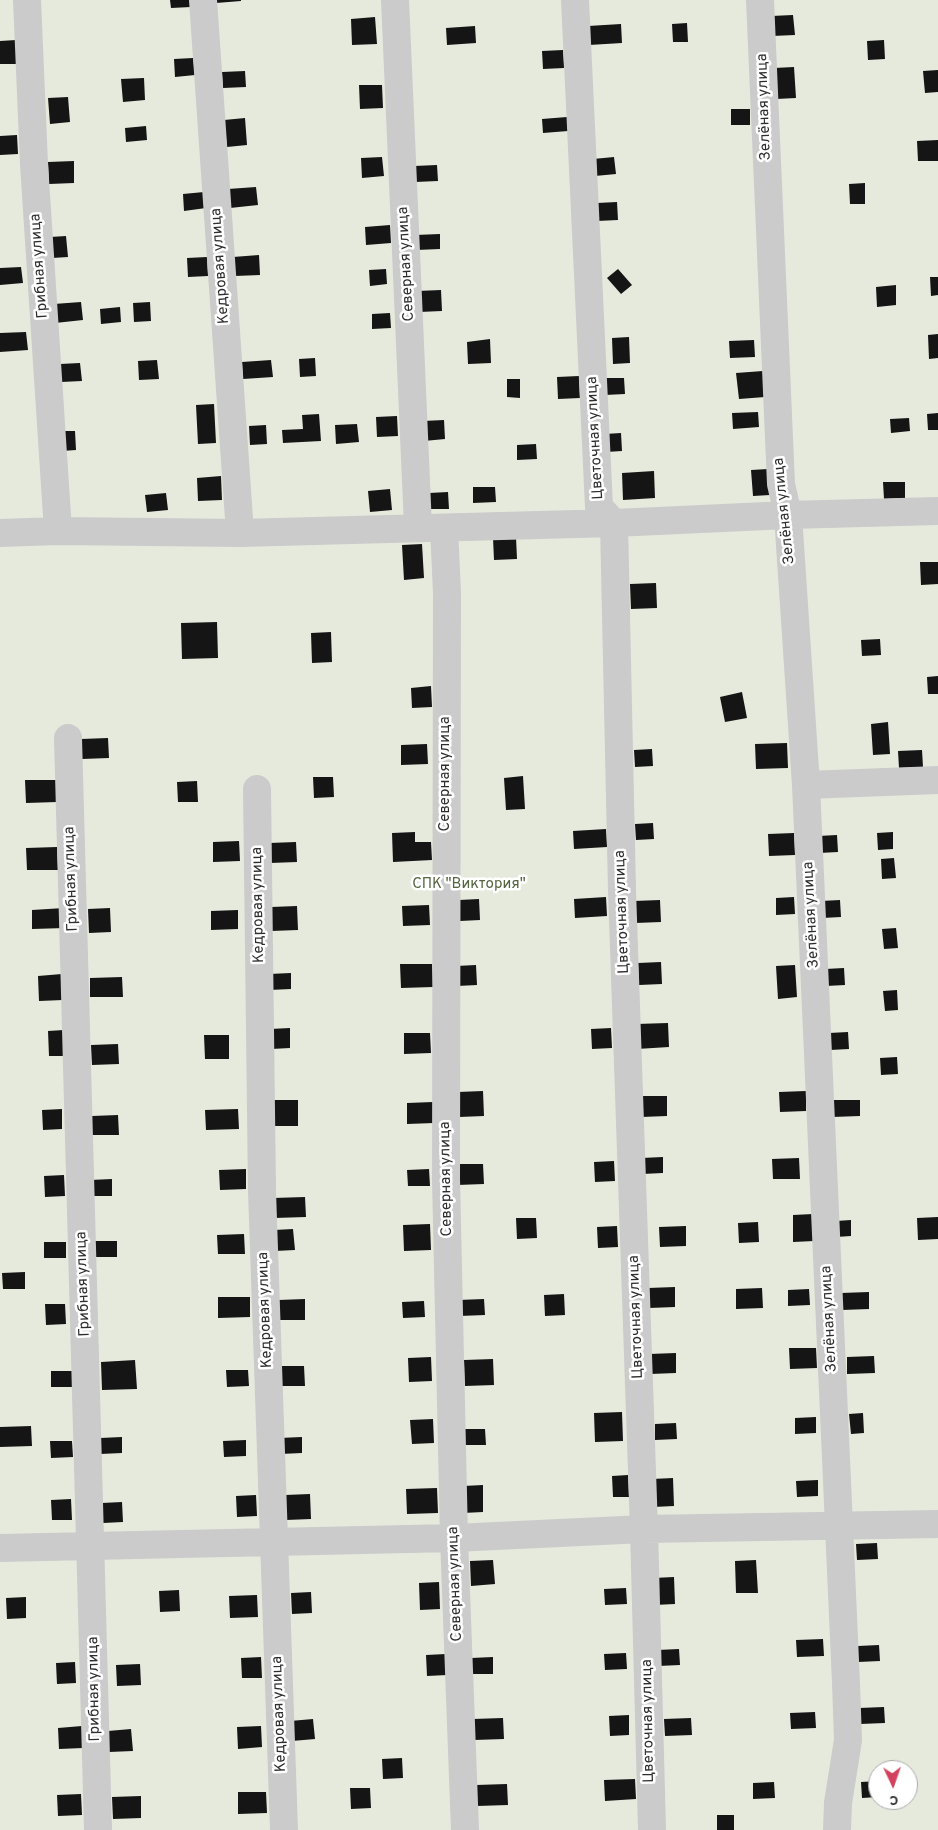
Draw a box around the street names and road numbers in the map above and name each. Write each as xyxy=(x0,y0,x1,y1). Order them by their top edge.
street label: Зелёная улица xyxy=(754,53,776,161)
street label: Северная улица xyxy=(395,206,419,322)
street label: Кедровая улица xyxy=(208,207,234,325)
street label: Грибная улица xyxy=(27,213,53,319)
street label: Цветочная улица xyxy=(584,376,608,500)
street label: Зелёная улица xyxy=(770,457,800,565)
street label: Северная улица xyxy=(437,716,455,832)
street label: Грибная улица xyxy=(61,826,83,932)
street label: Кедровая улица xyxy=(249,847,269,963)
street label: Цветочная улица xyxy=(612,850,634,974)
street label: Зелёная улица xyxy=(800,861,824,969)
street label: Северная улица xyxy=(437,1121,457,1237)
street label: Грибная улица xyxy=(73,1231,95,1337)
street label: Кедровая улица xyxy=(255,1252,277,1368)
street label: Цветочная улица xyxy=(626,1255,648,1379)
street label: Зелёная улица xyxy=(818,1265,842,1373)
street label: Северная улица xyxy=(445,1526,467,1642)
street label: Грибная улица xyxy=(85,1636,105,1742)
street label: Кедровая улица xyxy=(269,1656,291,1772)
street label: Цветочная улица xyxy=(639,1659,659,1783)

